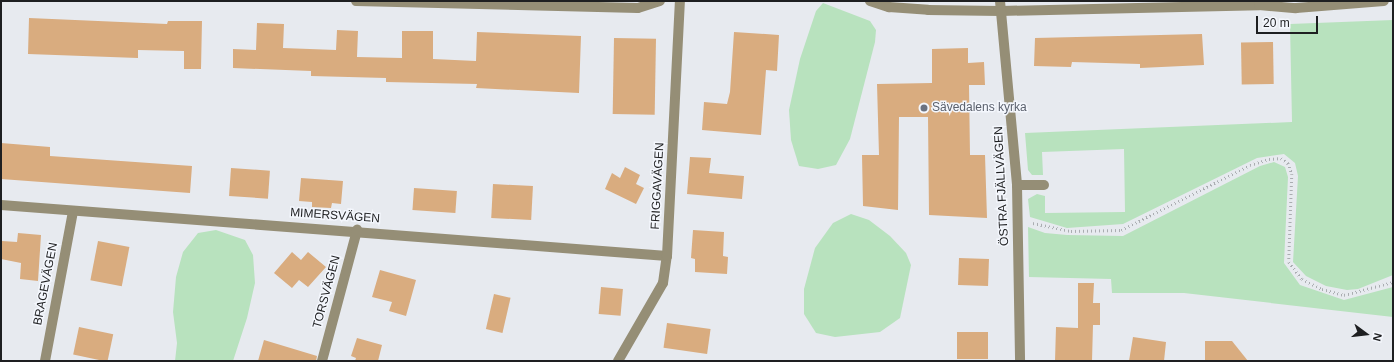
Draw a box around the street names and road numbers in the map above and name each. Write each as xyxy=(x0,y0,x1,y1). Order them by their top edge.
street label: ÖSTRA FJÄLLVÄGEN xyxy=(992,125,1012,247)
street label: FRIGGAVÄGEN xyxy=(649,142,667,230)
street label: MIMERSVÄGEN xyxy=(290,206,380,226)
street label: BRAGEVÄGEN xyxy=(31,241,61,327)
street label: TORSVÄGEN xyxy=(310,254,344,330)

